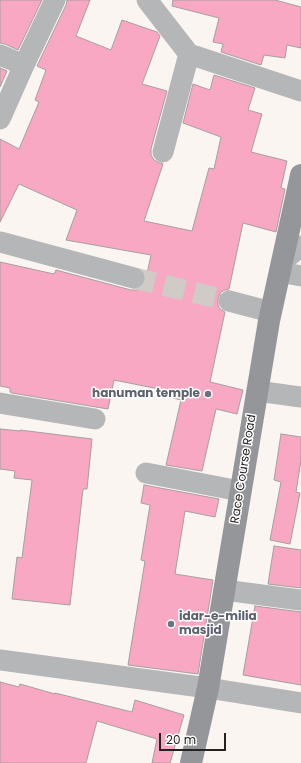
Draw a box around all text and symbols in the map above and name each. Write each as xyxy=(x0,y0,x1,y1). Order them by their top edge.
place label: hanuman temple xyxy=(92,387,200,401)
marker: hanuman temple xyxy=(203,389,213,399)
street label: Race Course Road xyxy=(228,413,260,525)
place label: idar-e-milia masjid xyxy=(179,610,257,638)
marker: idar-e-milia masjid xyxy=(166,619,176,629)
scale bar xyxy=(161,725,228,751)
text: 20 m xyxy=(166,731,196,748)

